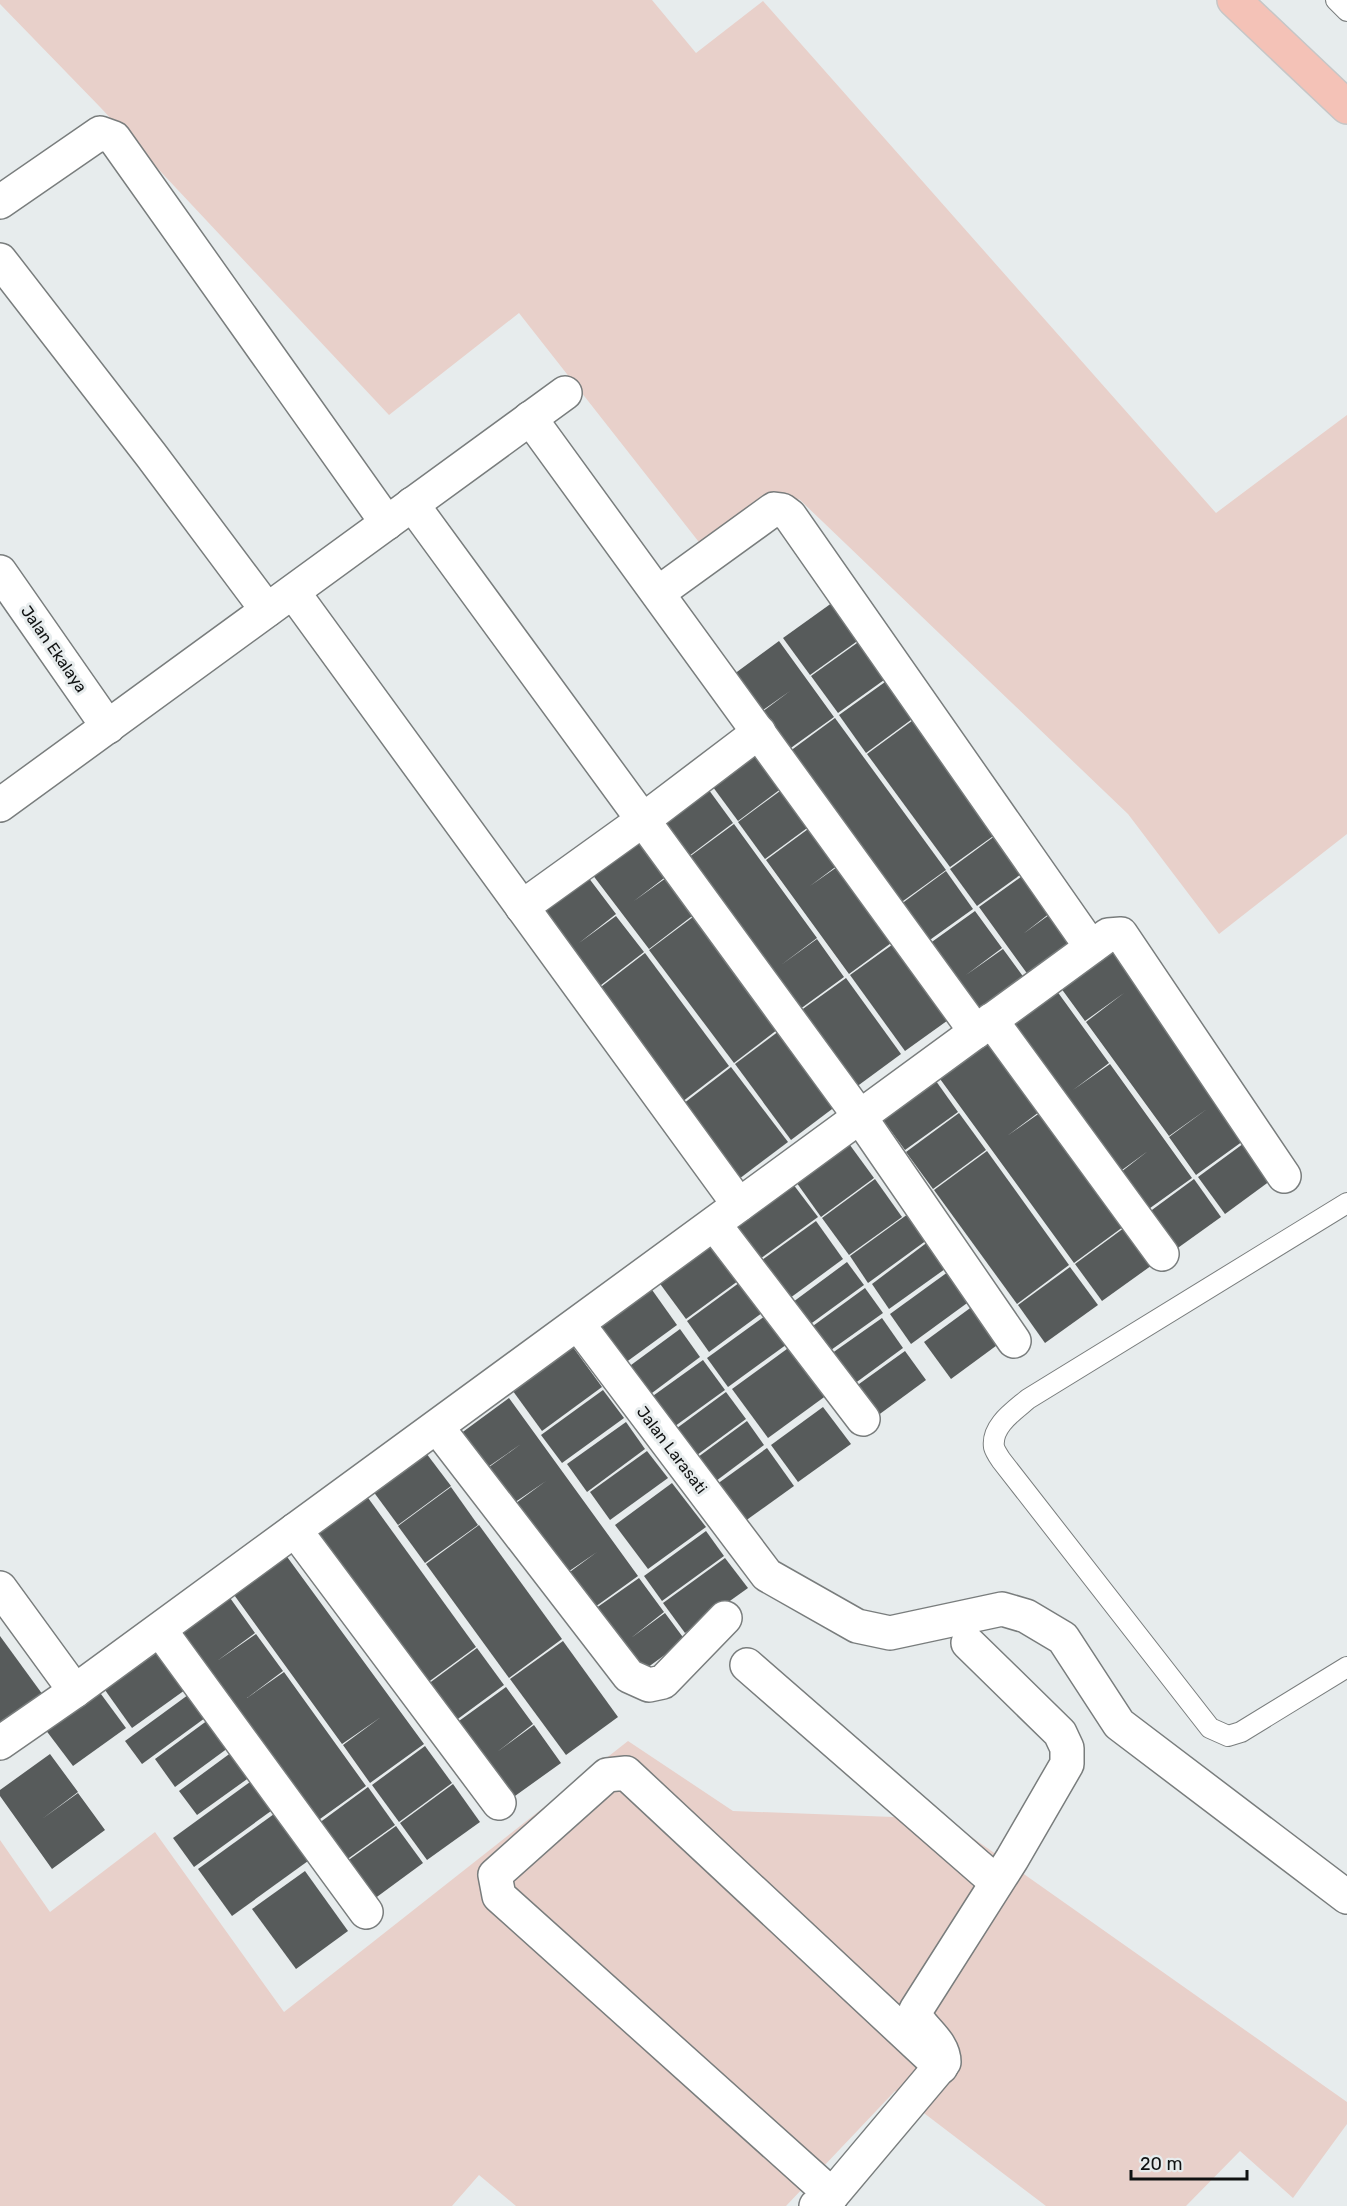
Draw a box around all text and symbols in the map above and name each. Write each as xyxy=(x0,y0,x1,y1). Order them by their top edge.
street label: Jalan Ekalaya xyxy=(17,602,91,696)
street label: Jalan Larasati xyxy=(633,1402,711,1498)
scale bar xyxy=(1131,2143,1246,2181)
text: 20 m xyxy=(1140,2153,1182,2175)

